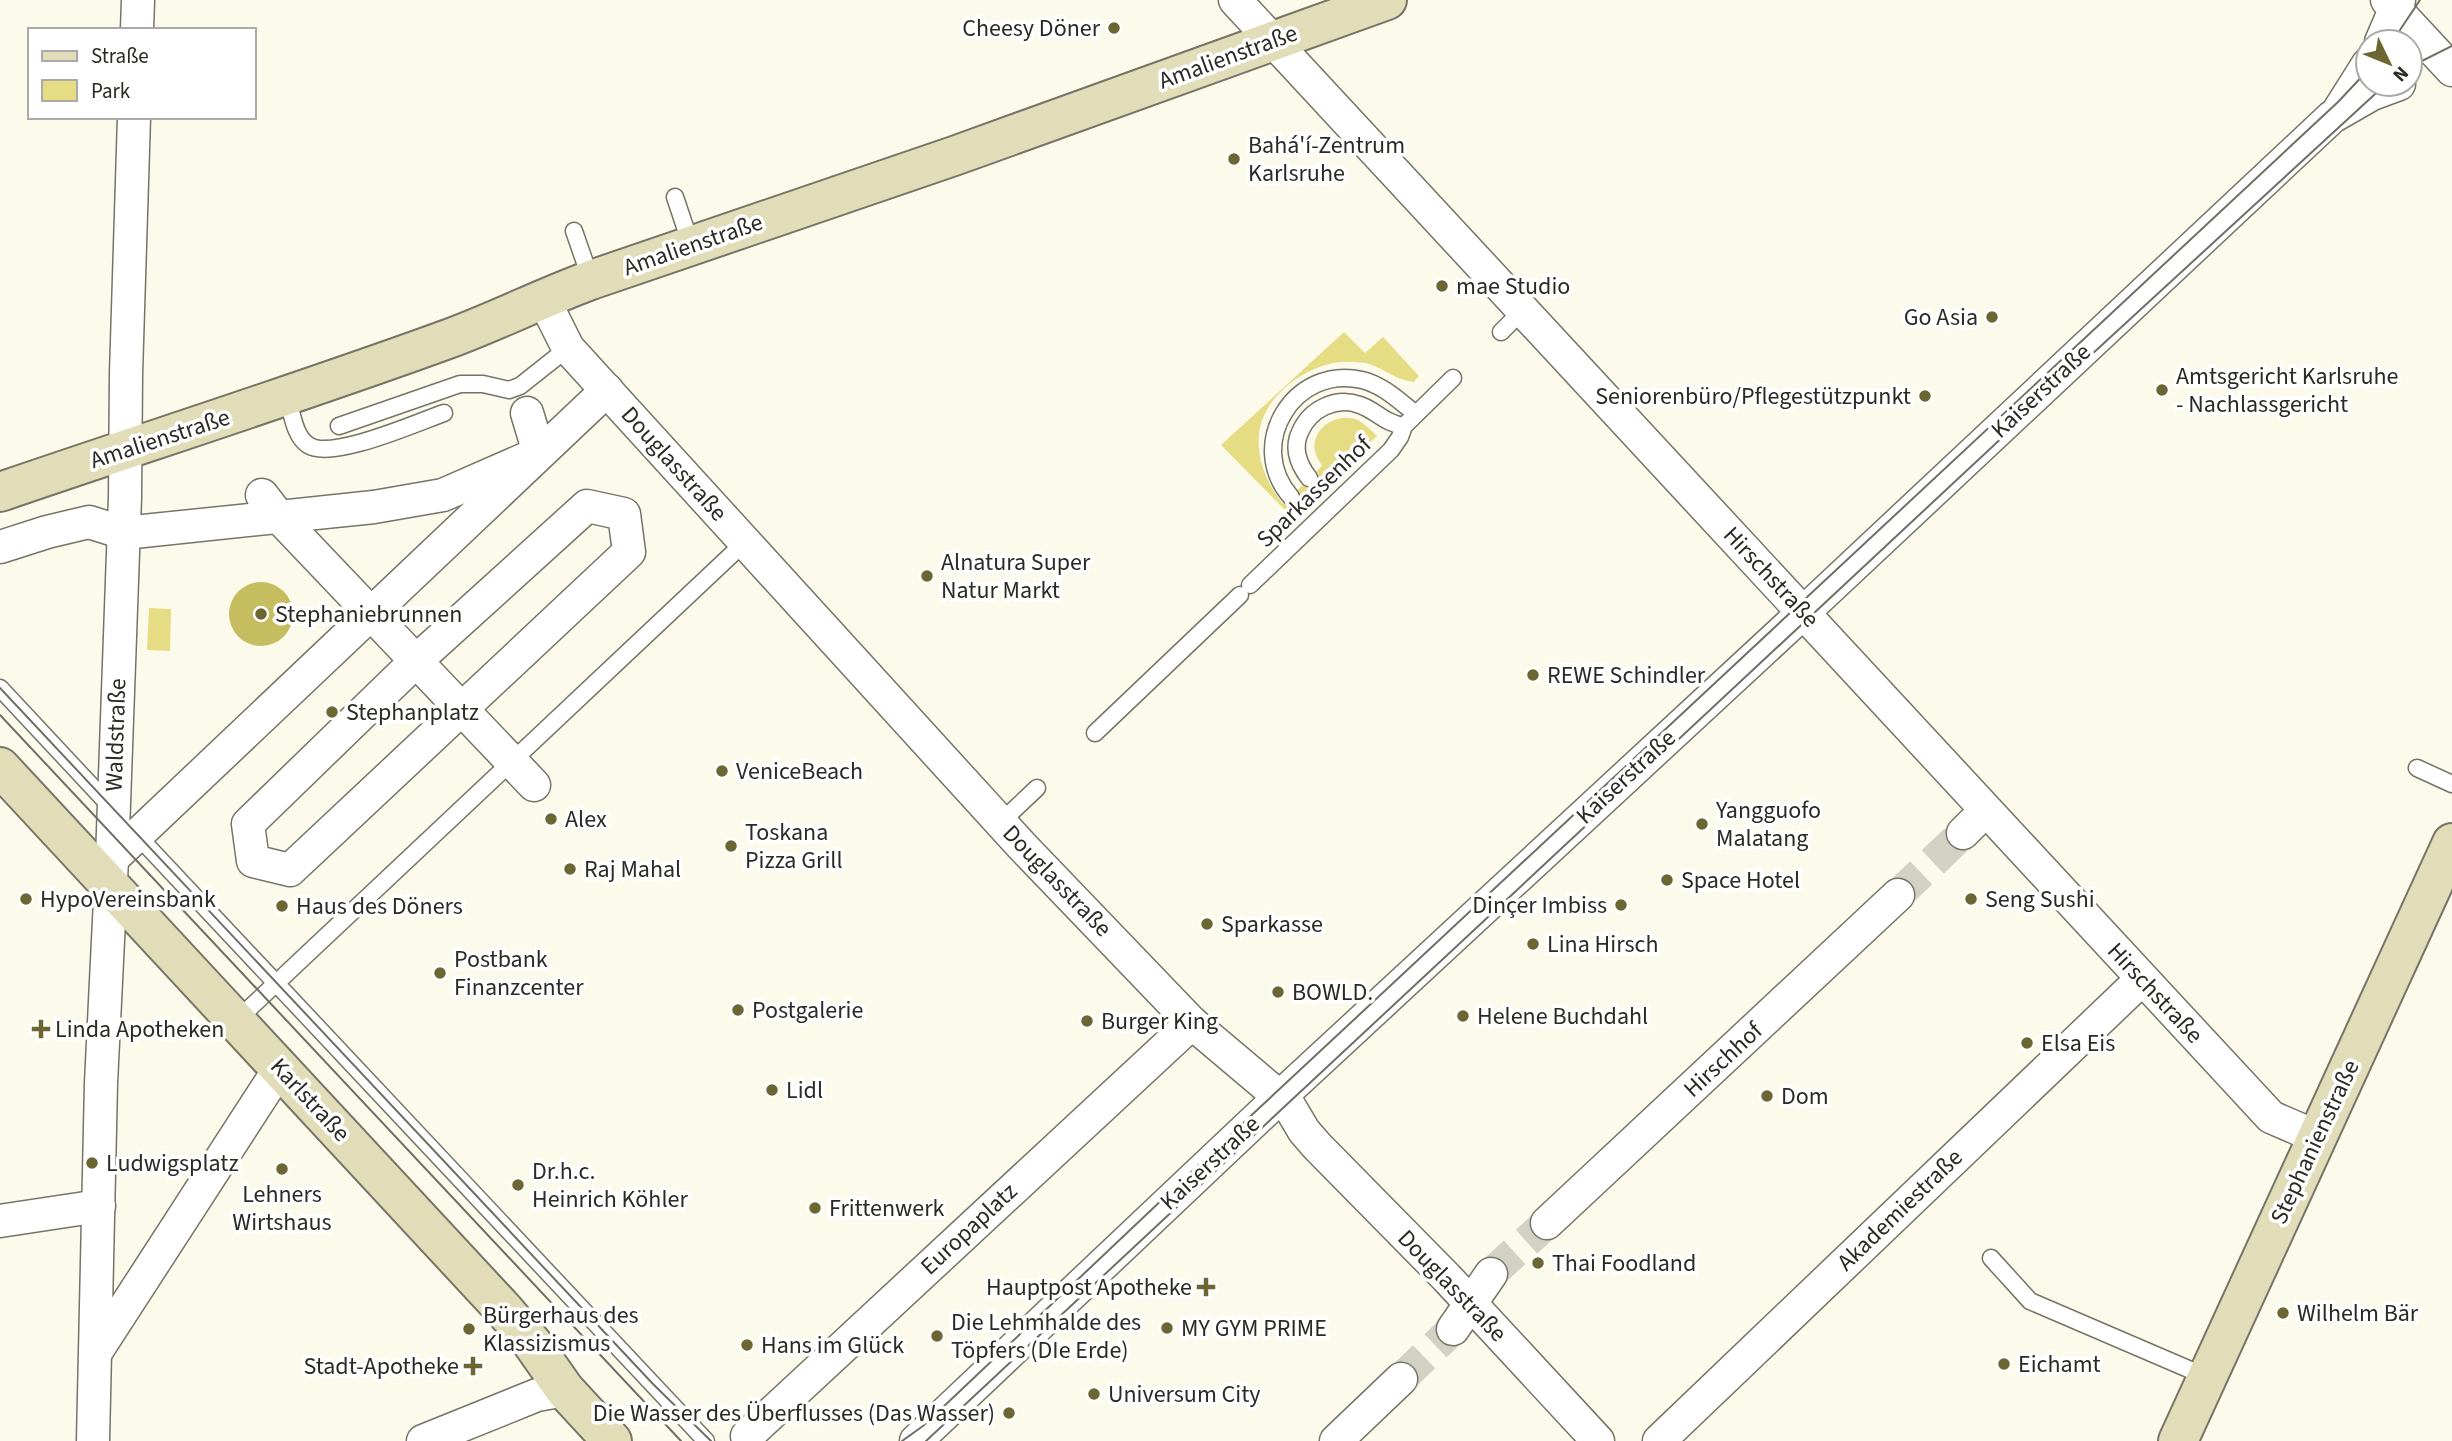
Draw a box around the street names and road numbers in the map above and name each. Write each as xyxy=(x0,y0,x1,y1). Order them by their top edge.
street label: Amalienstraße xyxy=(1154,16,1302,98)
street label: Amalienstraße xyxy=(619,205,767,285)
street label: Kaiserstraße xyxy=(1983,335,2099,447)
street label: Douglasstraße xyxy=(613,399,735,529)
street label: Amalienstraße xyxy=(85,400,235,478)
street label: Sparkassenhof xyxy=(1249,427,1380,556)
street label: Hirschstraße xyxy=(1715,519,1827,635)
street label: Waldstraße xyxy=(97,678,135,792)
street label: Kaiserstraße xyxy=(1568,721,1684,833)
street label: Douglasstraße xyxy=(994,817,1120,945)
street label: Hirschstraße xyxy=(2099,935,2211,1051)
street label: Hirschhof xyxy=(1676,1013,1771,1106)
street label: Karlstraße xyxy=(262,1050,358,1150)
street label: Stephanienstraße xyxy=(2262,1054,2368,1230)
street label: Kaiserstraße xyxy=(1152,1107,1268,1219)
street label: Akademiestraße xyxy=(1829,1141,1971,1279)
street label: Europaplatz xyxy=(913,1175,1025,1283)
street label: Douglasstraße xyxy=(1389,1222,1515,1350)

